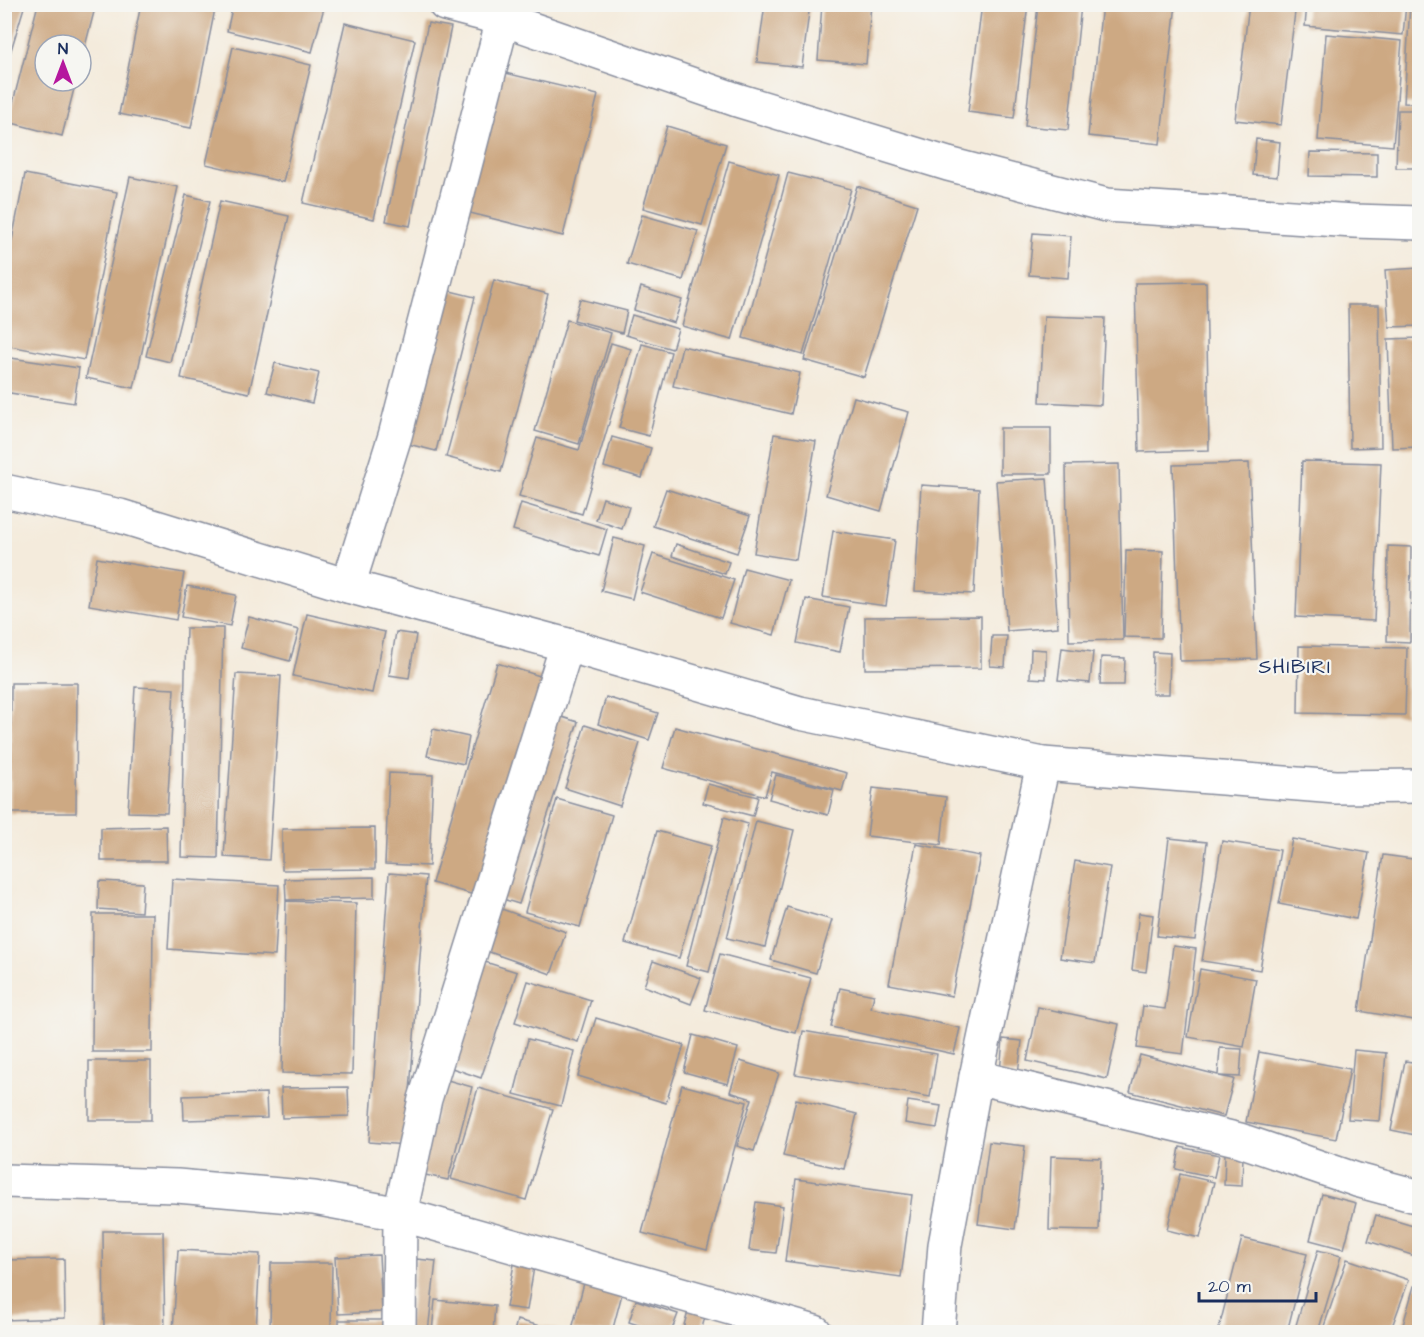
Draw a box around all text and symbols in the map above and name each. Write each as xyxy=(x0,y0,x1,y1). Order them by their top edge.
north arrow xyxy=(33,33,93,93)
text: N xyxy=(58,38,68,60)
district label: SHIBIRI xyxy=(1258,653,1332,681)
scale bar xyxy=(1199,1265,1316,1303)
text: 20 m xyxy=(1208,1274,1251,1299)

